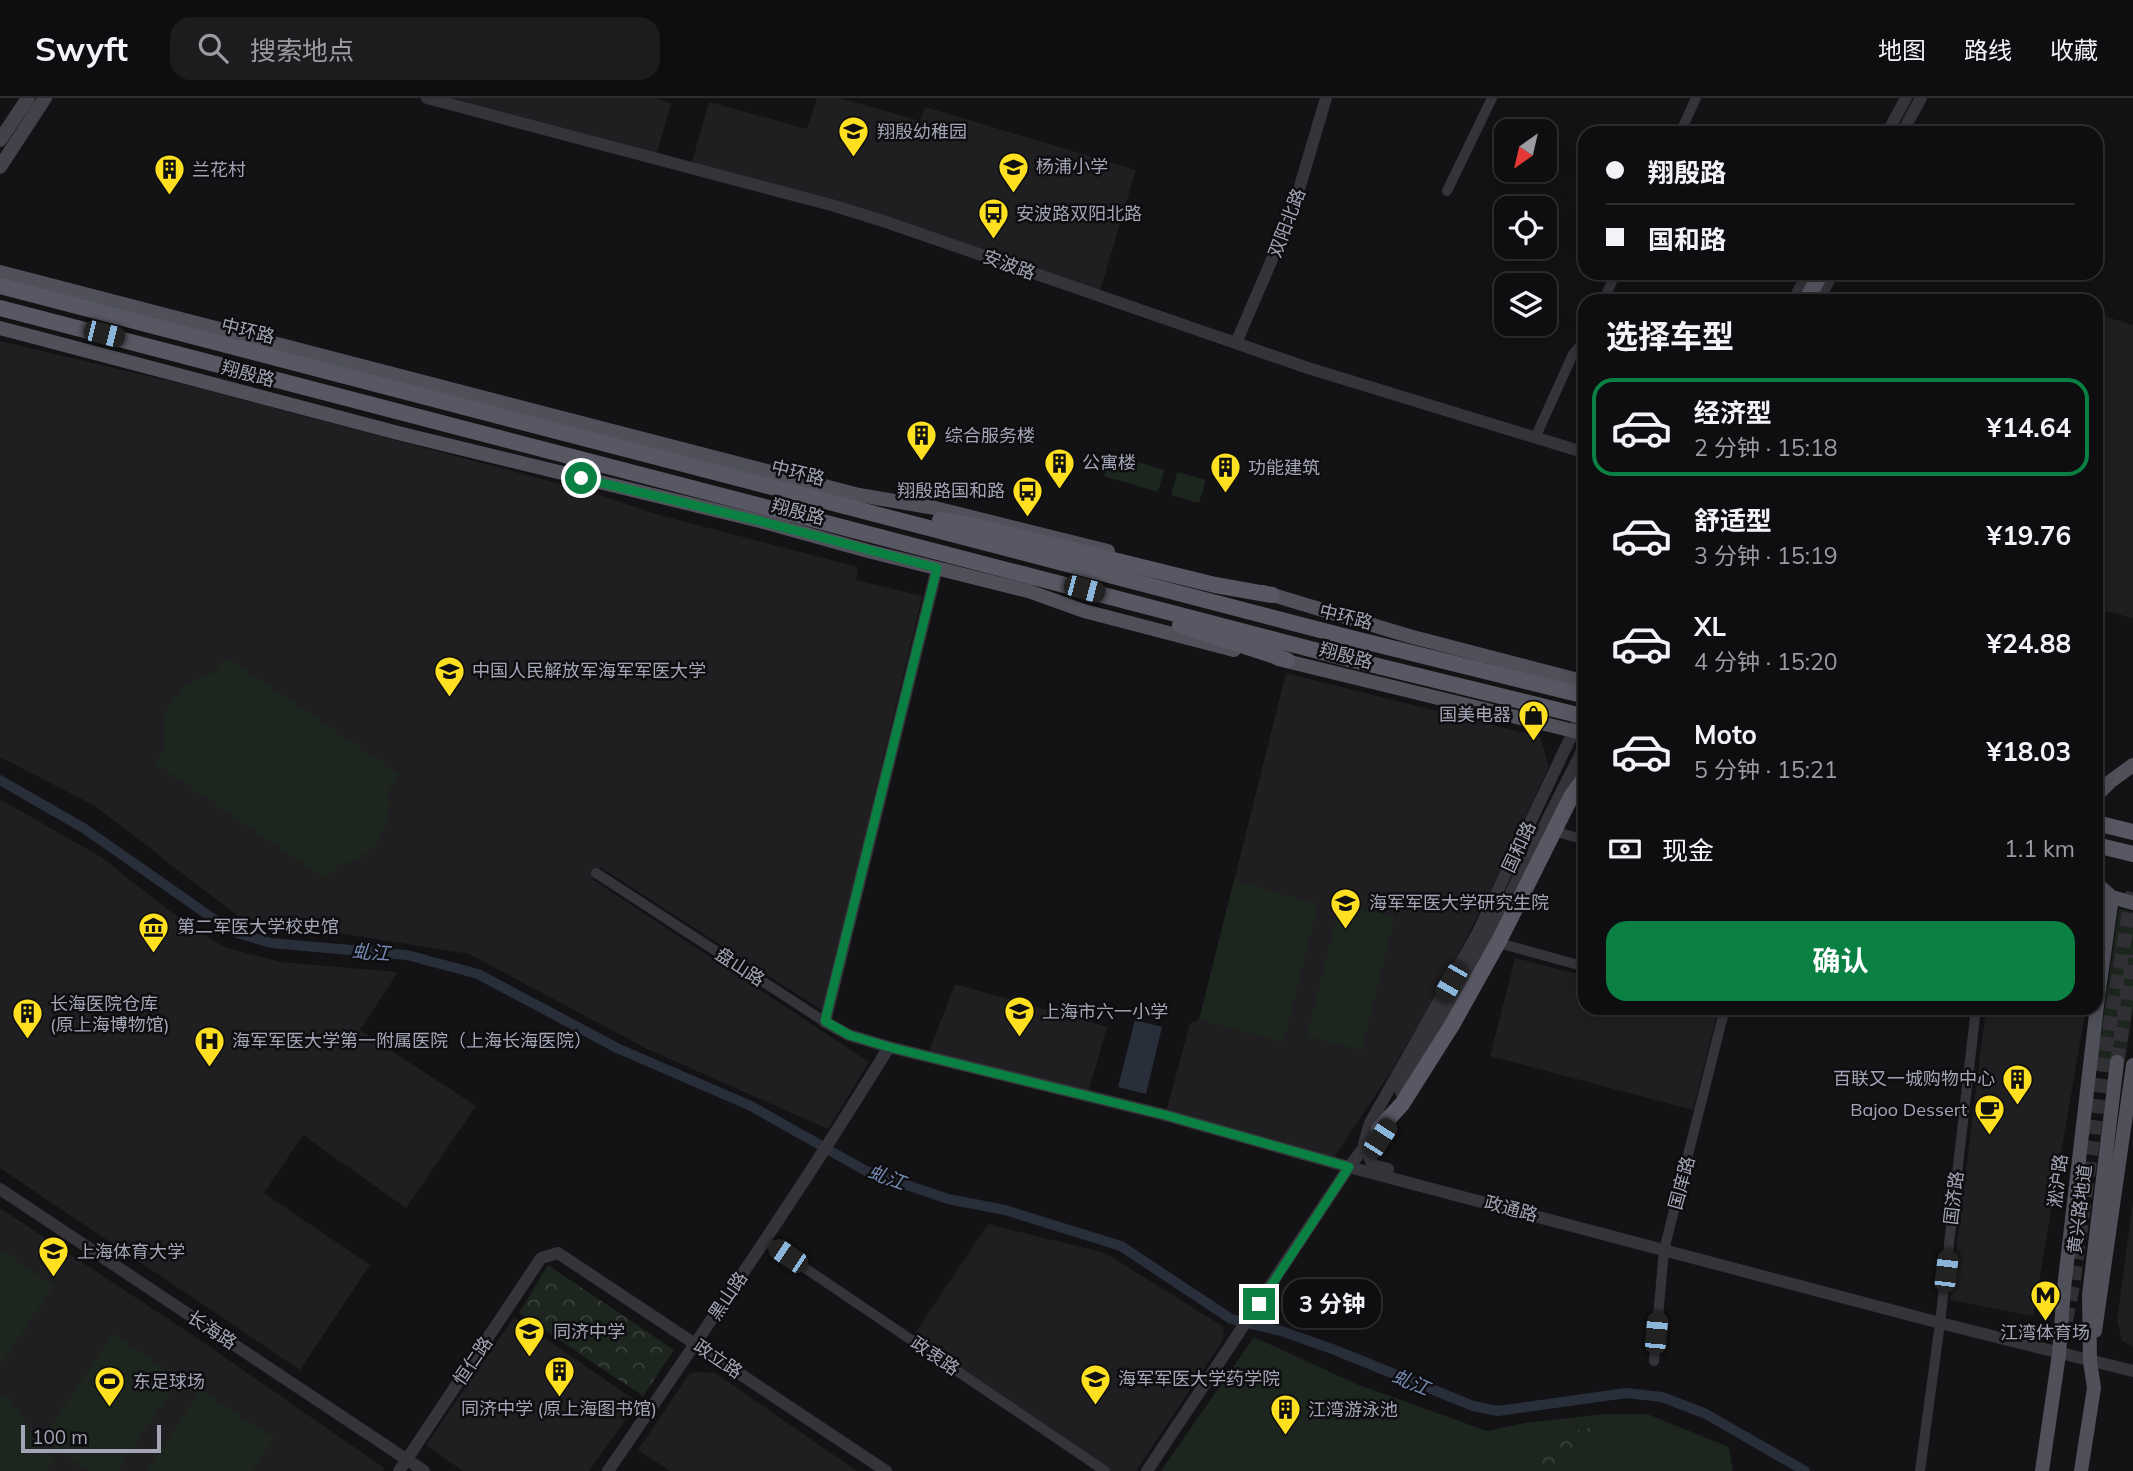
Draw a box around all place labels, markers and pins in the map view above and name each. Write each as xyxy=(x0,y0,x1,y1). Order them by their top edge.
school or university icon: 翔殷幼稚园 xyxy=(837,115,871,159)
place label: 翔殷幼稚园 xyxy=(877,120,967,143)
school or university icon: 杨浦小学 xyxy=(996,150,1030,194)
building icon: 兰花村 xyxy=(152,153,186,197)
place label: 杨浦小学 xyxy=(1036,155,1108,178)
place label: 兰花村 xyxy=(192,158,246,181)
bus stop icon: 安波路双阳北路 xyxy=(976,197,1010,241)
place label: 安波路双阳北路 xyxy=(1016,202,1142,225)
building icon: 综合服务楼 xyxy=(905,419,939,463)
place label: 综合服务楼 xyxy=(945,424,1035,447)
building icon: 公寓楼 xyxy=(1042,446,1076,490)
place label: 公寓楼 xyxy=(1082,451,1136,474)
building icon: 功能建筑 xyxy=(1208,451,1242,495)
place label: 功能建筑 xyxy=(1248,456,1320,479)
bus stop icon: 翔殷路国和路 xyxy=(1011,474,1045,518)
place label: 翔殷路国和路 xyxy=(897,479,1005,502)
school or university icon: 中国人民解放军海军军医大学 xyxy=(432,654,466,698)
place label: 中国人民解放军海军军医大学 xyxy=(472,659,706,682)
shop icon: 国美电器 xyxy=(1517,698,1551,742)
place label: 国美电器 xyxy=(1439,703,1511,726)
school or university icon: 海军军医大学研究生院 xyxy=(1329,886,1363,930)
place label: 海军军医大学研究生院 xyxy=(1369,891,1549,914)
museum icon: 第二军医大学校史馆 xyxy=(137,910,171,954)
place label: 第二军医大学校史馆 xyxy=(177,915,339,938)
place label: 长海医院仓库 (原上海博物馆) xyxy=(50,992,169,1036)
school or university icon: 上海市六一小学 xyxy=(1002,995,1036,1039)
building icon: 长海医院仓库 (原上海博物馆) xyxy=(10,997,44,1041)
place label: 上海市六一小学 xyxy=(1042,1000,1168,1023)
hospital icon: 海军军医大学第一附属医院（上海长海医院） xyxy=(192,1024,226,1068)
place label: 海军军医大学第一附属医院（上海长海医院） xyxy=(232,1029,592,1052)
building icon: 百联又一城购物中心 xyxy=(2001,1062,2035,1106)
place label: 百联又一城购物中心 xyxy=(1833,1067,1995,1090)
cafe icon: Bajoo Dessert xyxy=(1973,1093,2007,1137)
place label: Bajoo Dessert xyxy=(1850,1098,1967,1121)
school or university icon: 上海体育大学 xyxy=(37,1235,71,1279)
place label: 上海体育大学 xyxy=(77,1240,185,1263)
metro station icon: 江湾体育场 xyxy=(2028,1278,2062,1322)
school or university icon: 同济中学 xyxy=(513,1315,547,1359)
place label: 同济中学 xyxy=(553,1320,625,1343)
place label: 江湾体育场 xyxy=(2000,1321,2090,1344)
building icon: 同济中学 (原上海图书馆) xyxy=(542,1354,576,1398)
school or university icon: 海军军医大学药学院 xyxy=(1078,1362,1112,1406)
sports icon: 东足球场 xyxy=(93,1365,127,1409)
place label: 海军军医大学药学院 xyxy=(1118,1367,1280,1390)
place label: 东足球场 xyxy=(133,1370,205,1393)
building icon: 江湾游泳池 xyxy=(1268,1393,1302,1437)
place label: 同济中学 (原上海图书馆) xyxy=(461,1397,657,1420)
place label: 江湾游泳池 xyxy=(1308,1398,1398,1421)

